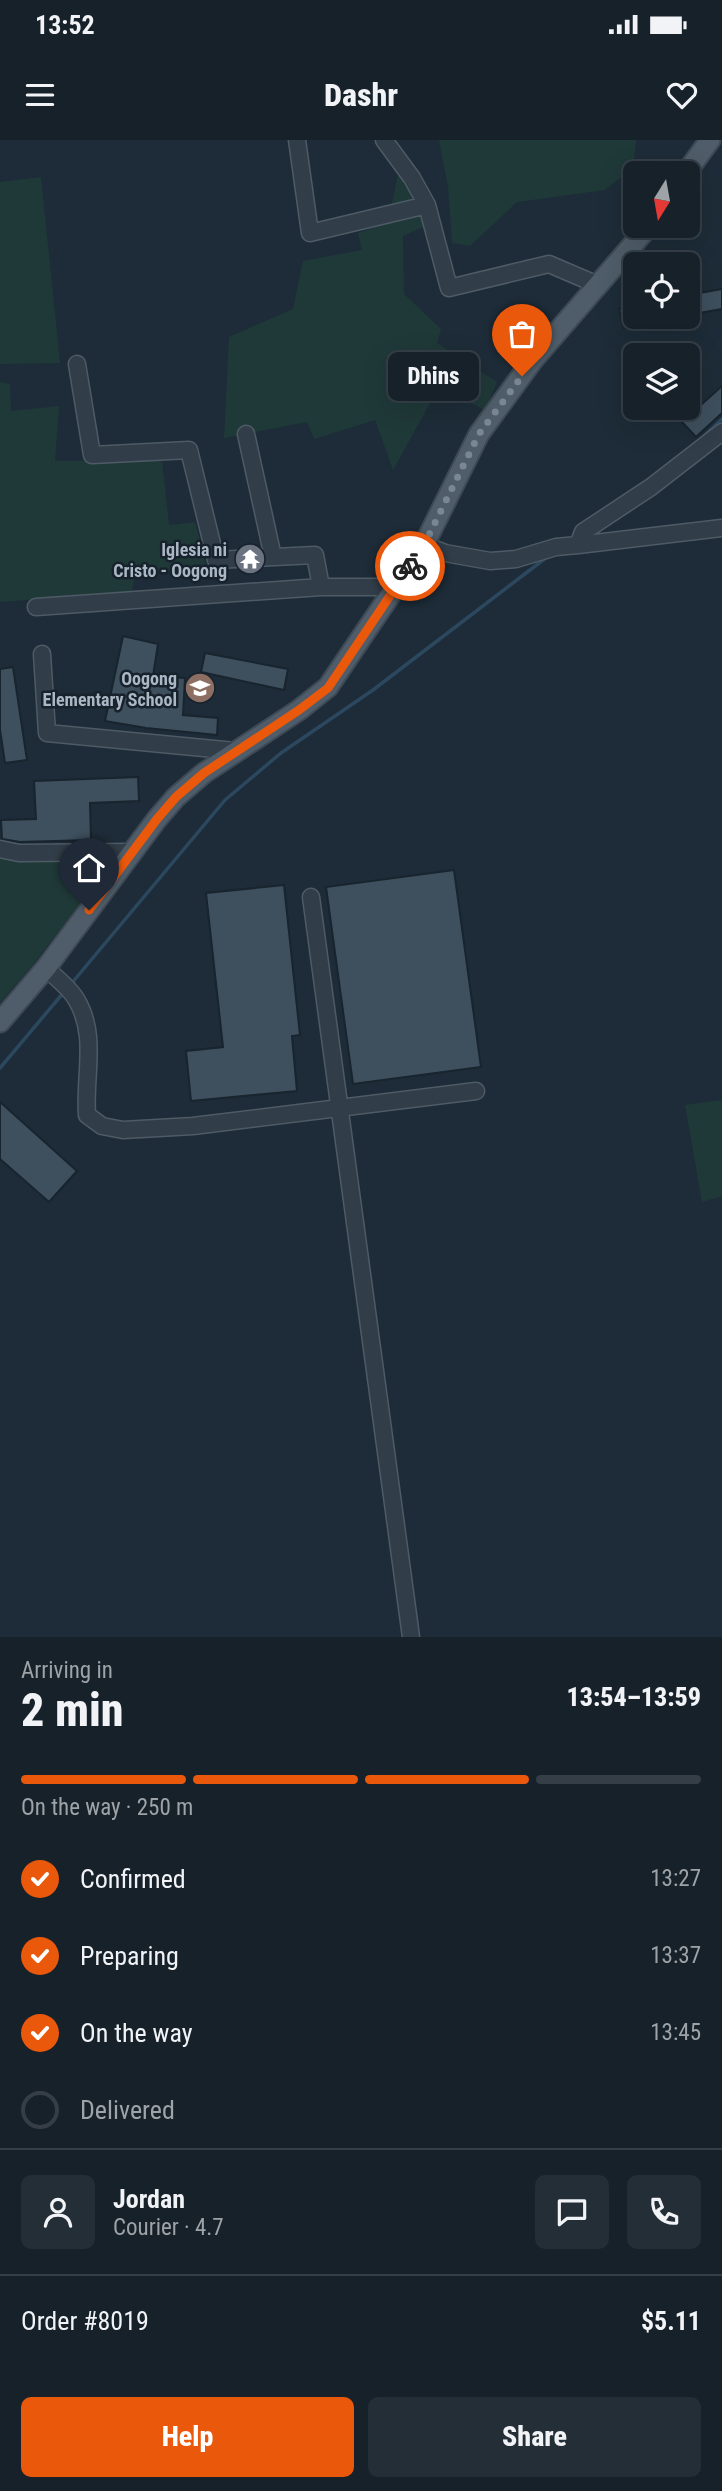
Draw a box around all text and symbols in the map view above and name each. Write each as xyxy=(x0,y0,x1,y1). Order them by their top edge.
text: 13:52 xyxy=(35,10,95,40)
icon: menu xyxy=(21,76,59,114)
text: Dashr xyxy=(324,76,398,114)
icon: heart xyxy=(663,76,701,114)
north arrow xyxy=(623,161,700,238)
map controls xyxy=(623,161,700,420)
button: locate xyxy=(623,252,700,329)
pin xyxy=(492,304,552,376)
icon: bag xyxy=(503,315,541,353)
button: layers xyxy=(623,343,700,420)
callout: Dhins xyxy=(389,352,480,400)
text: Dhins xyxy=(407,363,460,390)
courier xyxy=(375,531,445,601)
place label: Iglesia ni Cristo - Oogong xyxy=(113,539,227,581)
temple icon: Iglesia ni Cristo - Oogong xyxy=(233,542,267,576)
icon: bike xyxy=(391,547,429,585)
place label: Oogong Elementary School xyxy=(43,668,177,710)
school or university icon: Oogong Elementary School xyxy=(183,671,217,705)
pin xyxy=(59,838,119,910)
icon: home xyxy=(70,849,108,887)
text: Arriving in xyxy=(21,1657,113,1684)
text: 13:54–13:59 xyxy=(567,1682,701,1712)
text: 2 min xyxy=(21,1683,124,1737)
text: On the way · 250 m xyxy=(21,1794,193,1821)
icon: check xyxy=(21,1860,59,1898)
text: Confirmed xyxy=(80,1864,186,1894)
text: 13:27 xyxy=(650,1865,701,1892)
icon: check xyxy=(21,1937,59,1975)
text: Preparing xyxy=(80,1941,179,1971)
text: 13:37 xyxy=(650,1942,701,1969)
icon: check xyxy=(21,2014,59,2052)
text: On the way xyxy=(80,2018,193,2048)
text: 13:45 xyxy=(650,2019,701,2046)
text: Delivered xyxy=(80,2095,175,2125)
button: person xyxy=(21,2175,95,2249)
button: chat xyxy=(535,2175,609,2249)
button: phone xyxy=(627,2175,701,2249)
text: Jordan xyxy=(113,2184,185,2214)
text: Courier · 4.7 xyxy=(113,2214,224,2241)
text: Order #8019 xyxy=(21,2306,149,2336)
text: $5.11 xyxy=(641,2306,701,2336)
button: Help xyxy=(21,2397,354,2477)
button: Share xyxy=(368,2397,701,2477)

